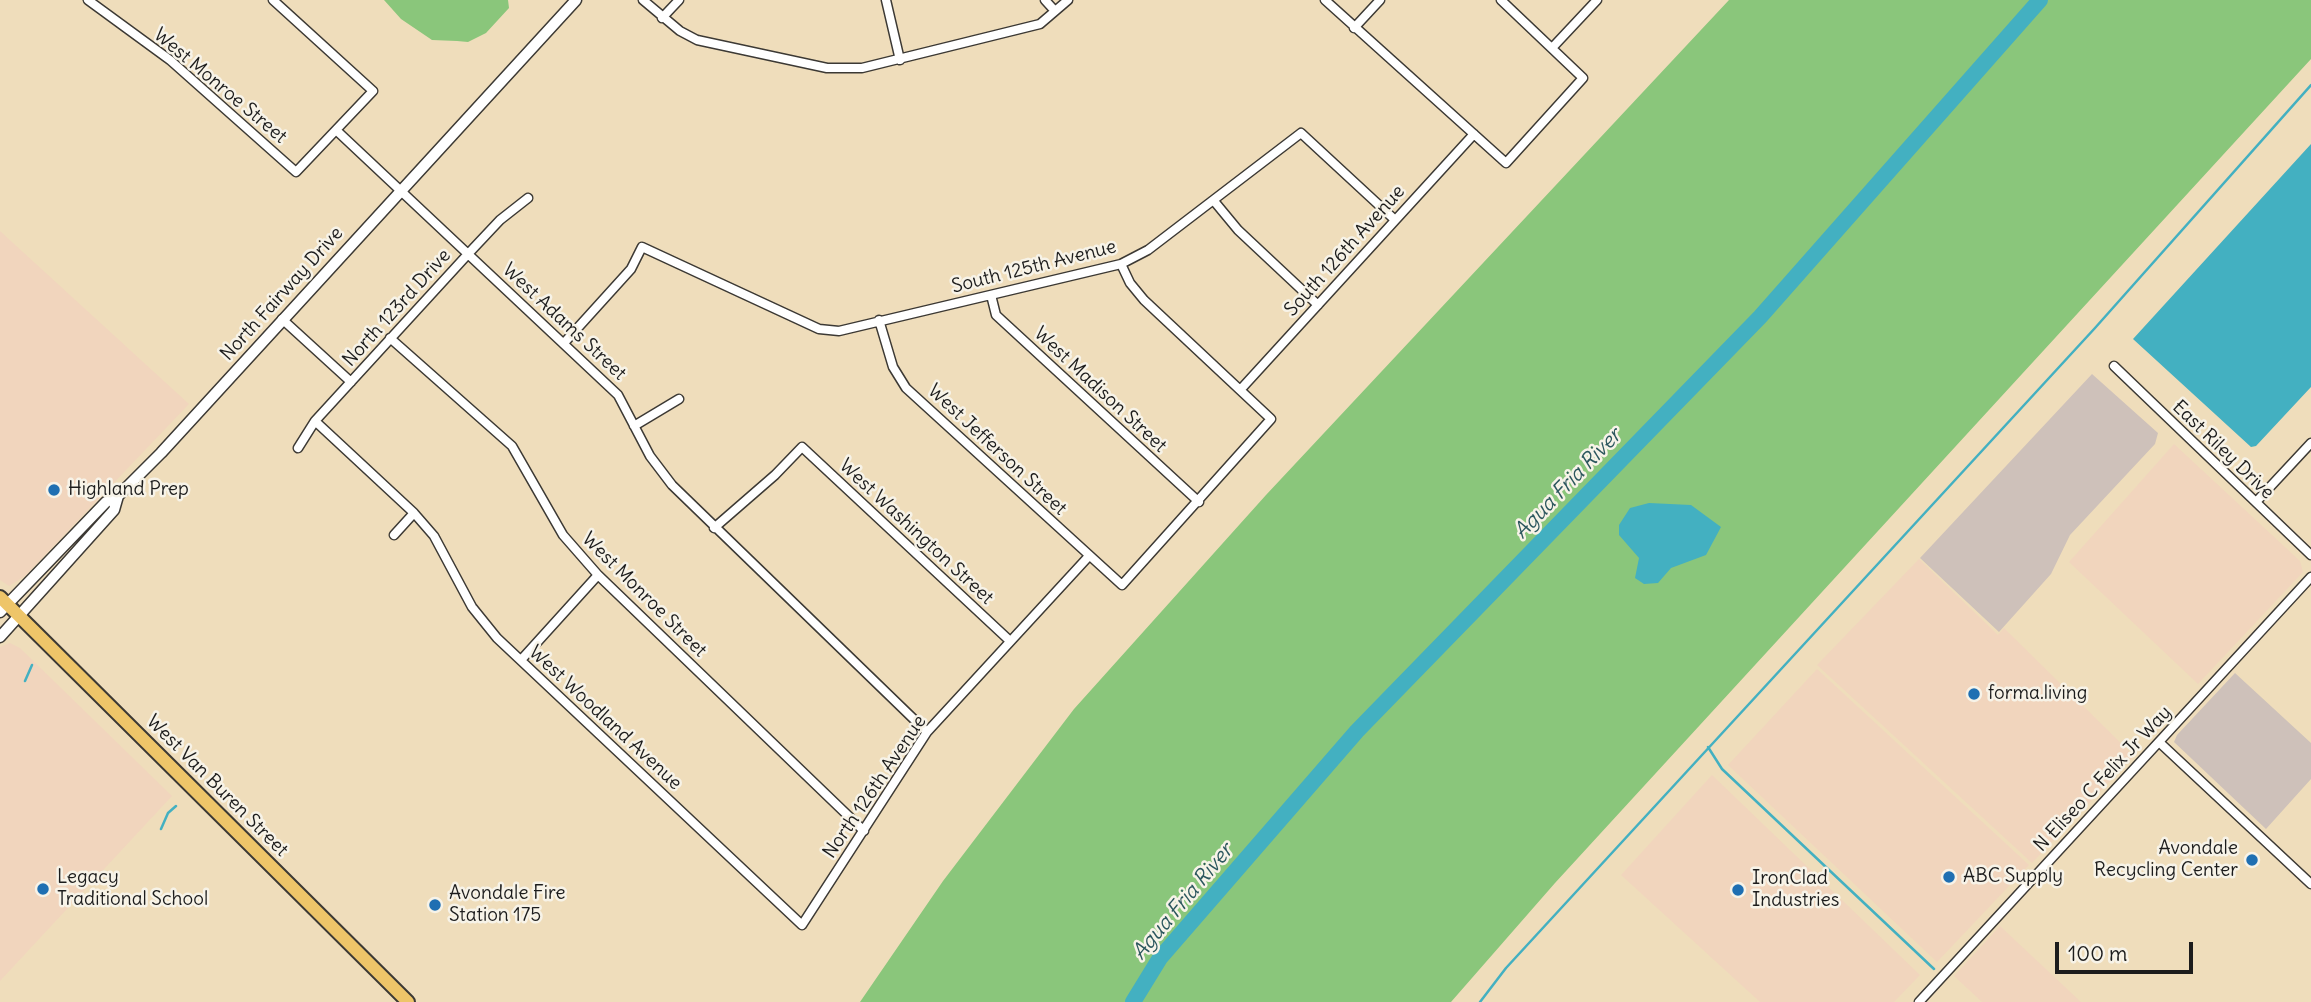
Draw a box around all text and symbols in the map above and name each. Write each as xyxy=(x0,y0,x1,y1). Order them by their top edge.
street label: West Monroe Street xyxy=(149,24,291,148)
street label: South 126th Avenue xyxy=(1280,181,1410,321)
street label: North Fairway Drive xyxy=(216,222,348,366)
street label: South 125th Avenue xyxy=(949,236,1119,298)
street label: North 123rd Drive xyxy=(338,245,456,371)
street label: West Adams Street xyxy=(497,259,631,385)
street label: West Madison Street xyxy=(1029,323,1171,457)
street label: West Jefferson Street xyxy=(923,380,1071,520)
street label: East Riley Drive xyxy=(2167,396,2279,504)
water label: Agua Fria River xyxy=(1509,424,1627,544)
street label: West Washington Street xyxy=(834,455,998,609)
place label: Highland Prep xyxy=(68,479,189,501)
marker: Highland Prep xyxy=(46,482,62,498)
street label: West Monroe Street xyxy=(577,528,711,662)
street label: West Woodland Avenue xyxy=(524,641,686,795)
place label: forma.living xyxy=(1988,683,2087,705)
marker: forma.living xyxy=(1966,686,1982,702)
street label: N Eliseo C Felix Jr Way xyxy=(2030,701,2176,857)
street label: West Van Buren Street xyxy=(141,710,293,862)
street label: North 126th Avenue xyxy=(819,711,931,863)
place label: Avondale Recycling Center xyxy=(2094,838,2238,882)
water label: Agua Fria River xyxy=(1127,839,1239,965)
marker: Avondale Recycling Center xyxy=(2244,852,2260,868)
place label: ABC Supply xyxy=(1963,866,2063,888)
place label: Legacy Traditional School xyxy=(57,867,208,911)
place label: IronClad Industries xyxy=(1752,868,1839,912)
marker: ABC Supply xyxy=(1941,869,1957,885)
marker: Legacy Traditional School xyxy=(35,881,51,897)
marker: IronClad Industries xyxy=(1730,882,1746,898)
place label: Avondale Fire Station 175 xyxy=(449,883,565,927)
marker: Avondale Fire Station 175 xyxy=(427,897,443,913)
scale bar xyxy=(2059,928,2197,972)
text: 100 m xyxy=(2068,940,2127,967)

